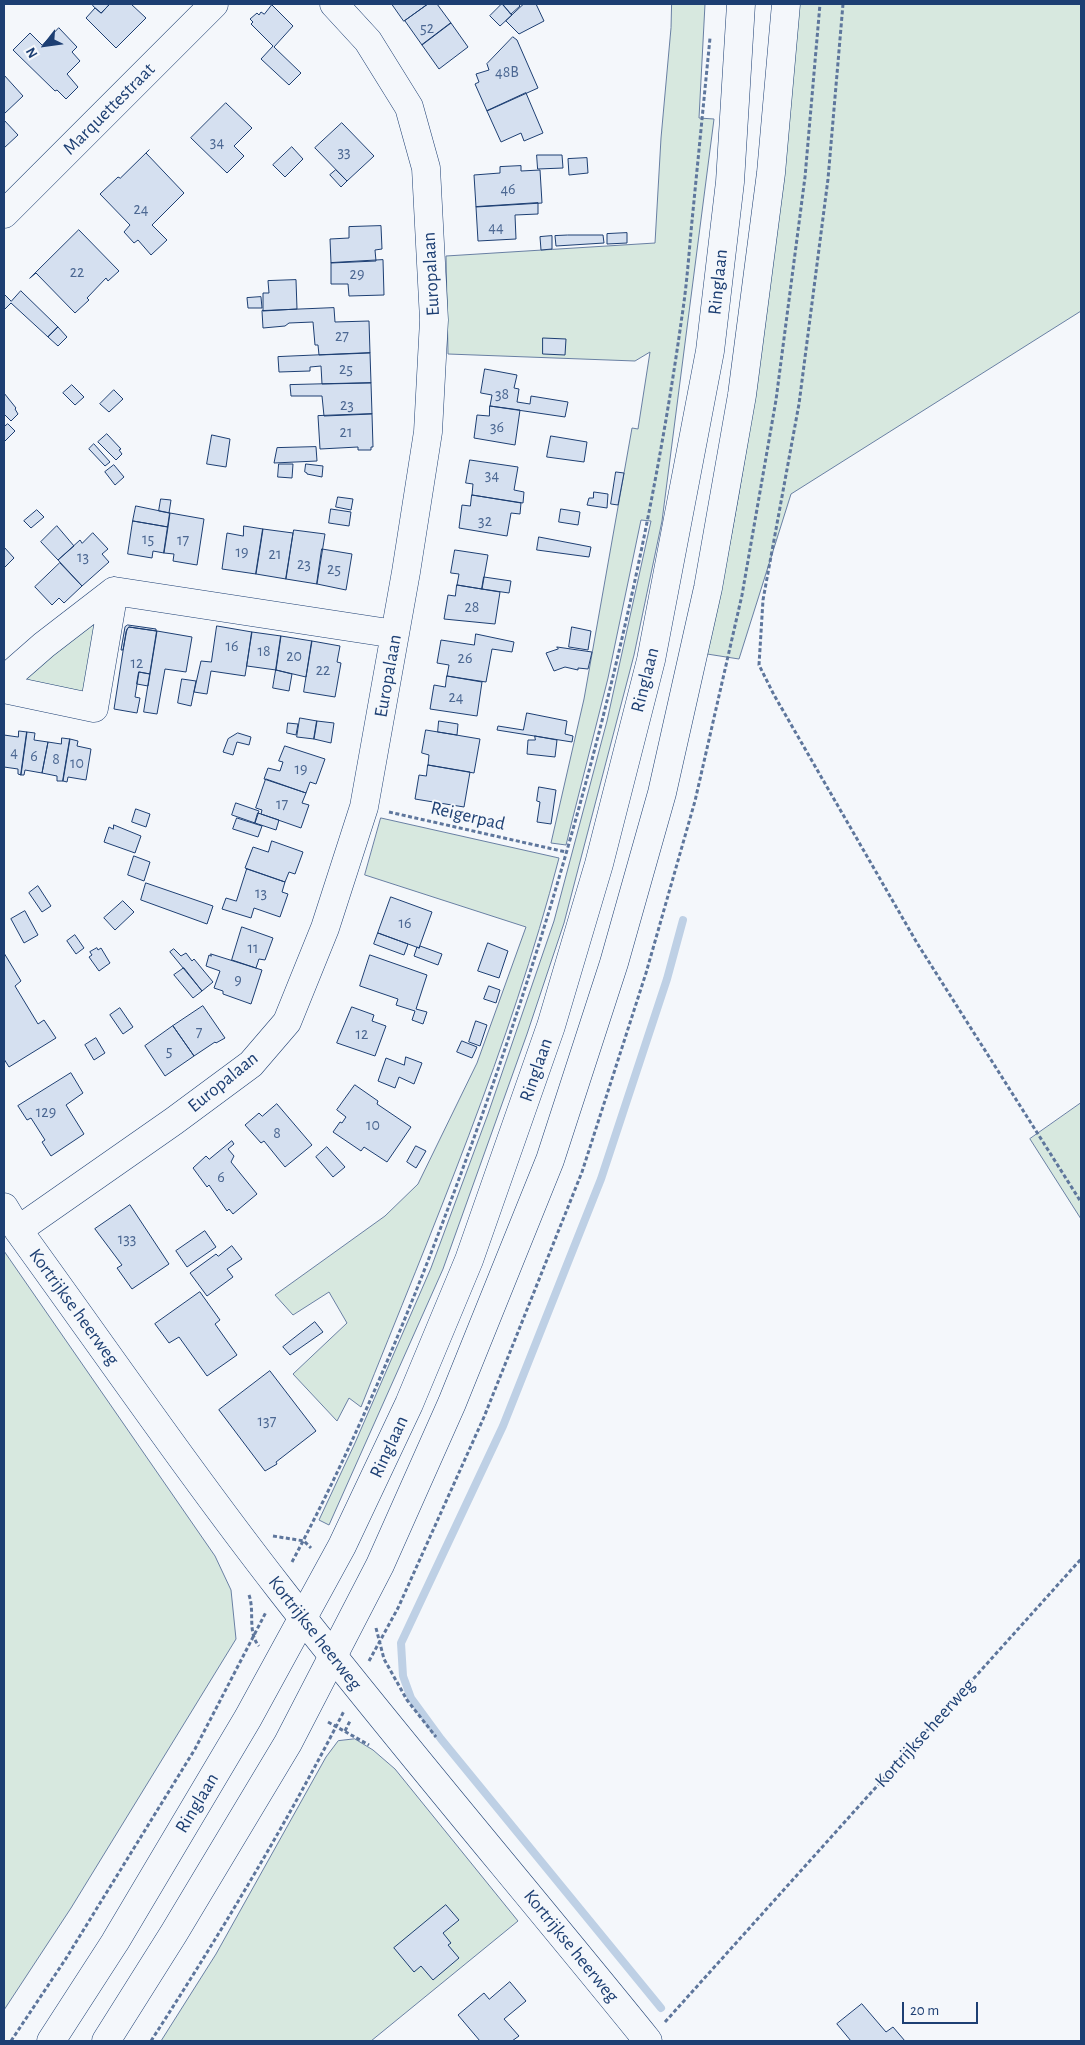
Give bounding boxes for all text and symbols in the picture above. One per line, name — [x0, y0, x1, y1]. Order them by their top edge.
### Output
house number: 52 — [420, 18, 434, 38]
north arrow — [20, 20, 70, 70]
text: N — [24, 45, 41, 60]
street label: Marquettestraat — [58, 58, 160, 160]
house number: 48B — [495, 62, 519, 82]
house number: 34 — [210, 132, 224, 152]
house number: 33 — [337, 142, 351, 162]
house number: 46 — [500, 179, 516, 199]
house number: 24 — [134, 199, 148, 219]
house number: 44 — [488, 217, 504, 237]
street label: Europalaan — [417, 231, 445, 317]
street label: Ringlaan — [703, 248, 733, 316]
house number: 22 — [70, 262, 84, 282]
house number: 29 — [350, 264, 364, 284]
house number: 27 — [335, 326, 349, 346]
house number: 25 — [339, 359, 353, 379]
house number: 38 — [495, 384, 509, 404]
house number: 23 — [340, 395, 354, 415]
house number: 36 — [490, 417, 504, 437]
house number: 21 — [340, 422, 352, 442]
house number: 34 — [485, 465, 499, 485]
house number: 32 — [478, 511, 492, 531]
house number: 15 — [142, 529, 154, 549]
house number: 17 — [177, 530, 189, 550]
house number: 19 — [235, 542, 249, 562]
house number: 21 — [269, 544, 281, 564]
house number: 13 — [77, 547, 89, 567]
house number: 23 — [297, 554, 311, 574]
house number: 25 — [327, 559, 341, 579]
house number: 28 — [465, 597, 479, 617]
street label: Europalaan — [369, 633, 407, 719]
house number: 16 — [225, 636, 239, 656]
house number: 18 — [257, 641, 271, 661]
street label: Ringlaan — [626, 645, 664, 715]
house number: 20 — [286, 646, 302, 666]
house number: 26 — [458, 648, 472, 668]
house number: 12 — [131, 653, 143, 673]
house number: 22 — [316, 660, 330, 680]
house number: 24 — [449, 687, 463, 707]
house number: 4 — [10, 742, 18, 762]
house number: 6 — [30, 746, 38, 766]
house number: 8 — [52, 749, 60, 769]
house number: 10 — [70, 753, 84, 773]
house number: 19 — [294, 759, 308, 779]
house number: 17 — [276, 794, 288, 814]
street label: Reigerpad — [429, 796, 507, 836]
house number: 13 — [255, 883, 267, 903]
house number: 16 — [398, 913, 412, 933]
house number: 11 — [247, 938, 259, 958]
house number: 9 — [234, 970, 242, 990]
house number: 7 — [196, 1022, 202, 1042]
house number: 12 — [356, 1024, 368, 1044]
street label: Ringlaan — [514, 1035, 558, 1105]
house number: 5 — [166, 1041, 172, 1061]
street label: Europalaan — [183, 1047, 263, 1117]
house number: 129 — [36, 1102, 56, 1122]
house number: 10 — [366, 1115, 380, 1135]
house number: 8 — [273, 1123, 281, 1143]
house number: 6 — [217, 1167, 225, 1187]
house number: 133 — [118, 1229, 136, 1249]
street label: Kortrijkse heerweg — [24, 1244, 124, 1370]
house number: 137 — [258, 1411, 276, 1431]
street label: Ringlaan — [365, 1412, 413, 1482]
street label: Kortrijkse heerweg — [263, 1571, 367, 1695]
street label: Kortrijkse heerweg — [870, 1674, 980, 1792]
street label: Ringlaan — [170, 1769, 224, 1837]
street label: Kortrijkse heerweg — [518, 1885, 624, 2007]
scale bar — [905, 1992, 981, 2024]
text: 20 m — [910, 2003, 939, 2018]

